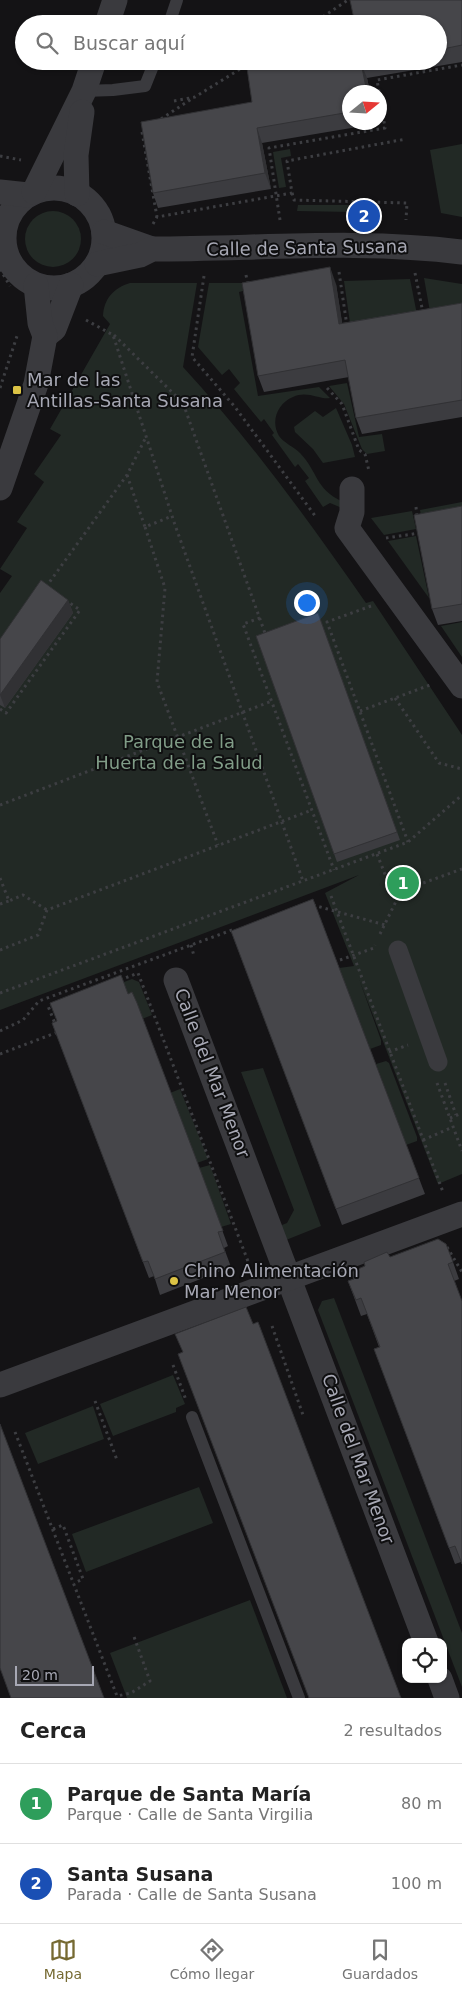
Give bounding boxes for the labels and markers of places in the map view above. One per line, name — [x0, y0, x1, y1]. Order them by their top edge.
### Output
pin: 2 — [348, 197, 380, 235]
place label: Mar de las Antillas-Santa Susana — [27, 369, 223, 411]
marker: Mar de las Antillas-Santa Susana — [11, 384, 23, 396]
pin: 1 — [387, 864, 419, 902]
place label: Chino Alimentación Mar Menor — [184, 1260, 359, 1302]
marker: Chino Alimentación Mar Menor — [168, 1275, 180, 1287]

